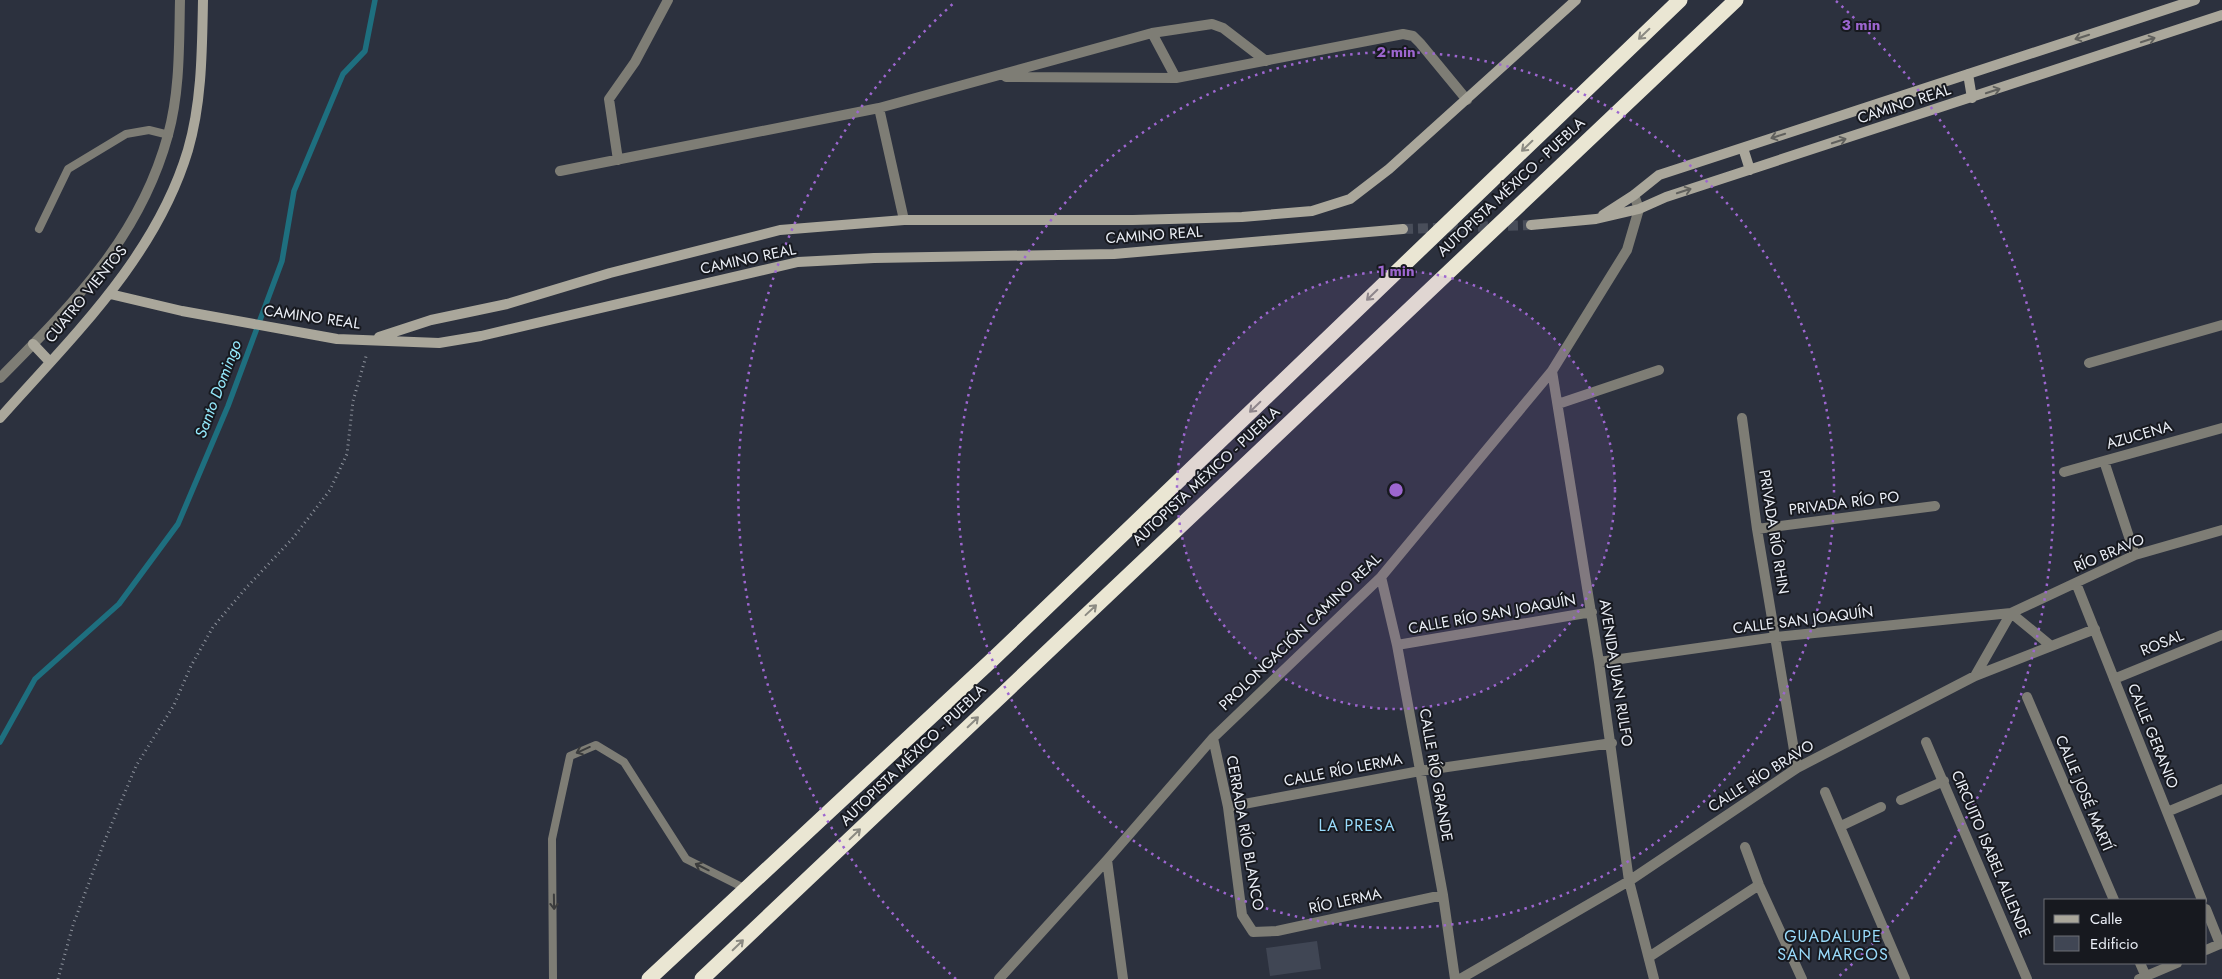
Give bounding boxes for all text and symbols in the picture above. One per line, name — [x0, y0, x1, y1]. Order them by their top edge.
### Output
text: 3 min — [1842, 14, 1880, 36]
one-way arrow — [1638, 28, 1651, 40]
one-way arrow — [2074, 32, 2090, 42]
one-way arrow — [2139, 35, 2155, 44]
text: 2 min — [1376, 41, 1416, 63]
street label: CAMINO REAL — [1854, 78, 1954, 129]
one-way arrow — [1985, 86, 2001, 95]
street label: AUTOPISTA MÉXICO - PUEBLA — [1432, 112, 1590, 262]
one-way arrow — [1770, 132, 1786, 141]
one-way arrow — [1830, 136, 1846, 146]
one-way arrow — [1521, 139, 1533, 151]
one-way arrow — [1676, 186, 1691, 195]
street label: CAMINO REAL — [1105, 221, 1203, 249]
street label: CAMINO REAL — [698, 238, 798, 280]
street label: CUATRO VIENTOS — [40, 240, 132, 348]
text: 1 min — [1377, 260, 1415, 282]
one-way arrow — [1366, 288, 1378, 300]
street label: CAMINO REAL — [262, 299, 362, 335]
water label: Santo Domingo — [189, 336, 247, 441]
street label: AUTOPISTA MÉXICO - PUEBLA — [1127, 401, 1285, 551]
one-way arrow — [1248, 401, 1261, 413]
street label: AZUCENA — [2104, 415, 2175, 455]
street label: PRIVADA RÍO RHIN — [1753, 468, 1795, 596]
centre of rings — [1387, 481, 1405, 499]
street label: PRIVADA RÍO PO — [1787, 485, 1901, 521]
street label: RÍO BRAVO — [2070, 528, 2148, 578]
street label: PROLONGACIÓN CAMINO REAL — [1214, 548, 1386, 716]
street label: CALLE RÍO SAN JOAQUÍN — [1406, 588, 1578, 640]
street label: AVENIDA JUAN RULFO — [1593, 598, 1639, 748]
street label: CALLE SAN JOAQUÍN — [1731, 600, 1875, 640]
one-way arrow — [1085, 604, 1098, 616]
street label: ROSAL — [2137, 624, 2187, 662]
street label: AUTOPISTA MÉXICO - PUEBLA — [835, 679, 991, 831]
street label: CALLE GERANIO — [2122, 680, 2184, 792]
street label: CALLE RÍO GRANDE — [1413, 707, 1459, 843]
one-way arrow — [967, 716, 980, 728]
street label: CALLE JOSÉ MARTÍ — [2050, 732, 2118, 855]
street label: CALLE RÍO BRAVO — [1704, 734, 1818, 817]
one-way arrow — [576, 746, 591, 756]
street label: CALLE RÍO LERMA — [1282, 748, 1404, 792]
street label: CERRADA RÍO BLANCO — [1221, 754, 1269, 912]
street label: CIRCUITO ISABEL ALLENDE — [1946, 767, 2036, 941]
district label: LA PRESA — [1319, 814, 1395, 837]
one-way arrow — [849, 828, 862, 840]
one-way arrow — [695, 862, 710, 871]
street label: RÍO LERMA — [1307, 883, 1384, 919]
one-way arrow — [549, 894, 558, 910]
legend — [2044, 899, 2207, 964]
text: Calle — [2090, 908, 2122, 930]
district label: GUADALUPE SAN MARCOS — [1777, 925, 1889, 966]
text: Edificio — [2090, 933, 2138, 955]
one-way arrow — [731, 939, 744, 951]

